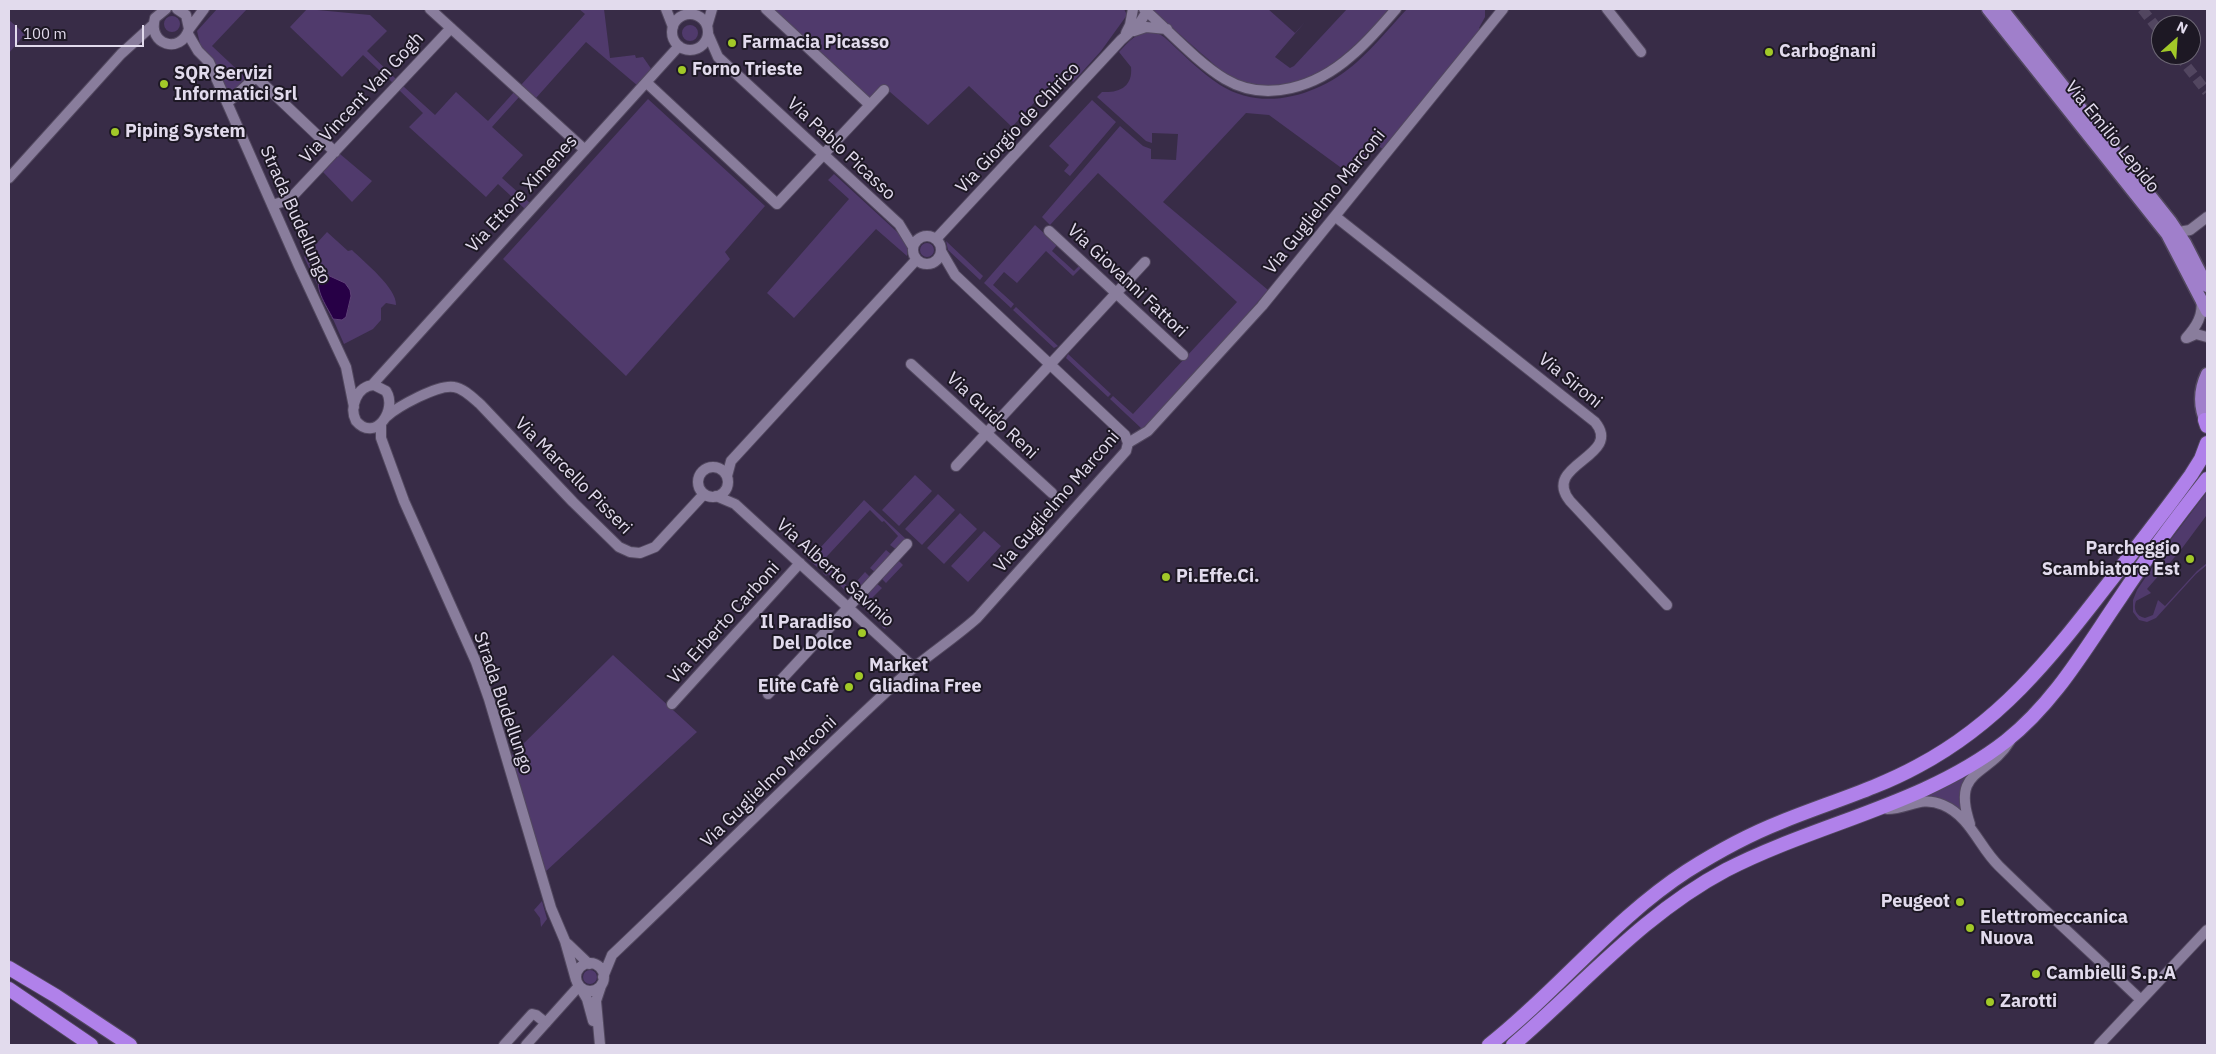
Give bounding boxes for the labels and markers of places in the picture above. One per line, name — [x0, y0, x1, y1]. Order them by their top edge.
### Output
place label: Farmacia Picasso — [742, 32, 889, 54]
marker: Farmacia Picasso — [726, 37, 738, 49]
place label: Carbognani — [1779, 41, 1876, 63]
marker: Carbognani — [1763, 46, 1775, 58]
place label: Forno Trieste — [692, 59, 803, 81]
place label: SQR Servizi Informatici Srl — [174, 63, 297, 106]
marker: Forno Trieste — [676, 64, 688, 76]
marker: SQR Servizi Informatici Srl — [158, 78, 170, 90]
place label: Piping System — [125, 121, 246, 143]
marker: Piping System — [109, 126, 121, 138]
place label: Parcheggio Scambiatore Est — [2042, 538, 2180, 580]
marker: Parcheggio Scambiatore Est — [2184, 553, 2196, 565]
place label: Pi.Effe.Ci. — [1176, 566, 1260, 588]
marker: Pi.Effe.Ci. — [1160, 571, 1172, 583]
place label: Il Paradiso Del Dolce — [760, 612, 852, 654]
marker: Il Paradiso Del Dolce — [856, 627, 868, 639]
place label: Market Gliadina Free — [869, 655, 981, 698]
marker: Market Gliadina Free — [853, 670, 865, 682]
place label: Elite Cafè — [758, 676, 839, 698]
marker: Elite Cafè — [843, 681, 855, 693]
place label: Peugeot — [1881, 891, 1950, 913]
marker: Peugeot — [1954, 896, 1966, 908]
place label: Elettromeccanica Nuova — [1980, 907, 2128, 950]
marker: Elettromeccanica Nuova — [1964, 922, 1976, 934]
place label: Cambielli S.p.A — [2046, 963, 2176, 985]
marker: Cambielli S.p.A — [2030, 968, 2042, 980]
place label: Zarotti — [2000, 991, 2057, 1013]
marker: Zarotti — [1984, 996, 1996, 1008]

